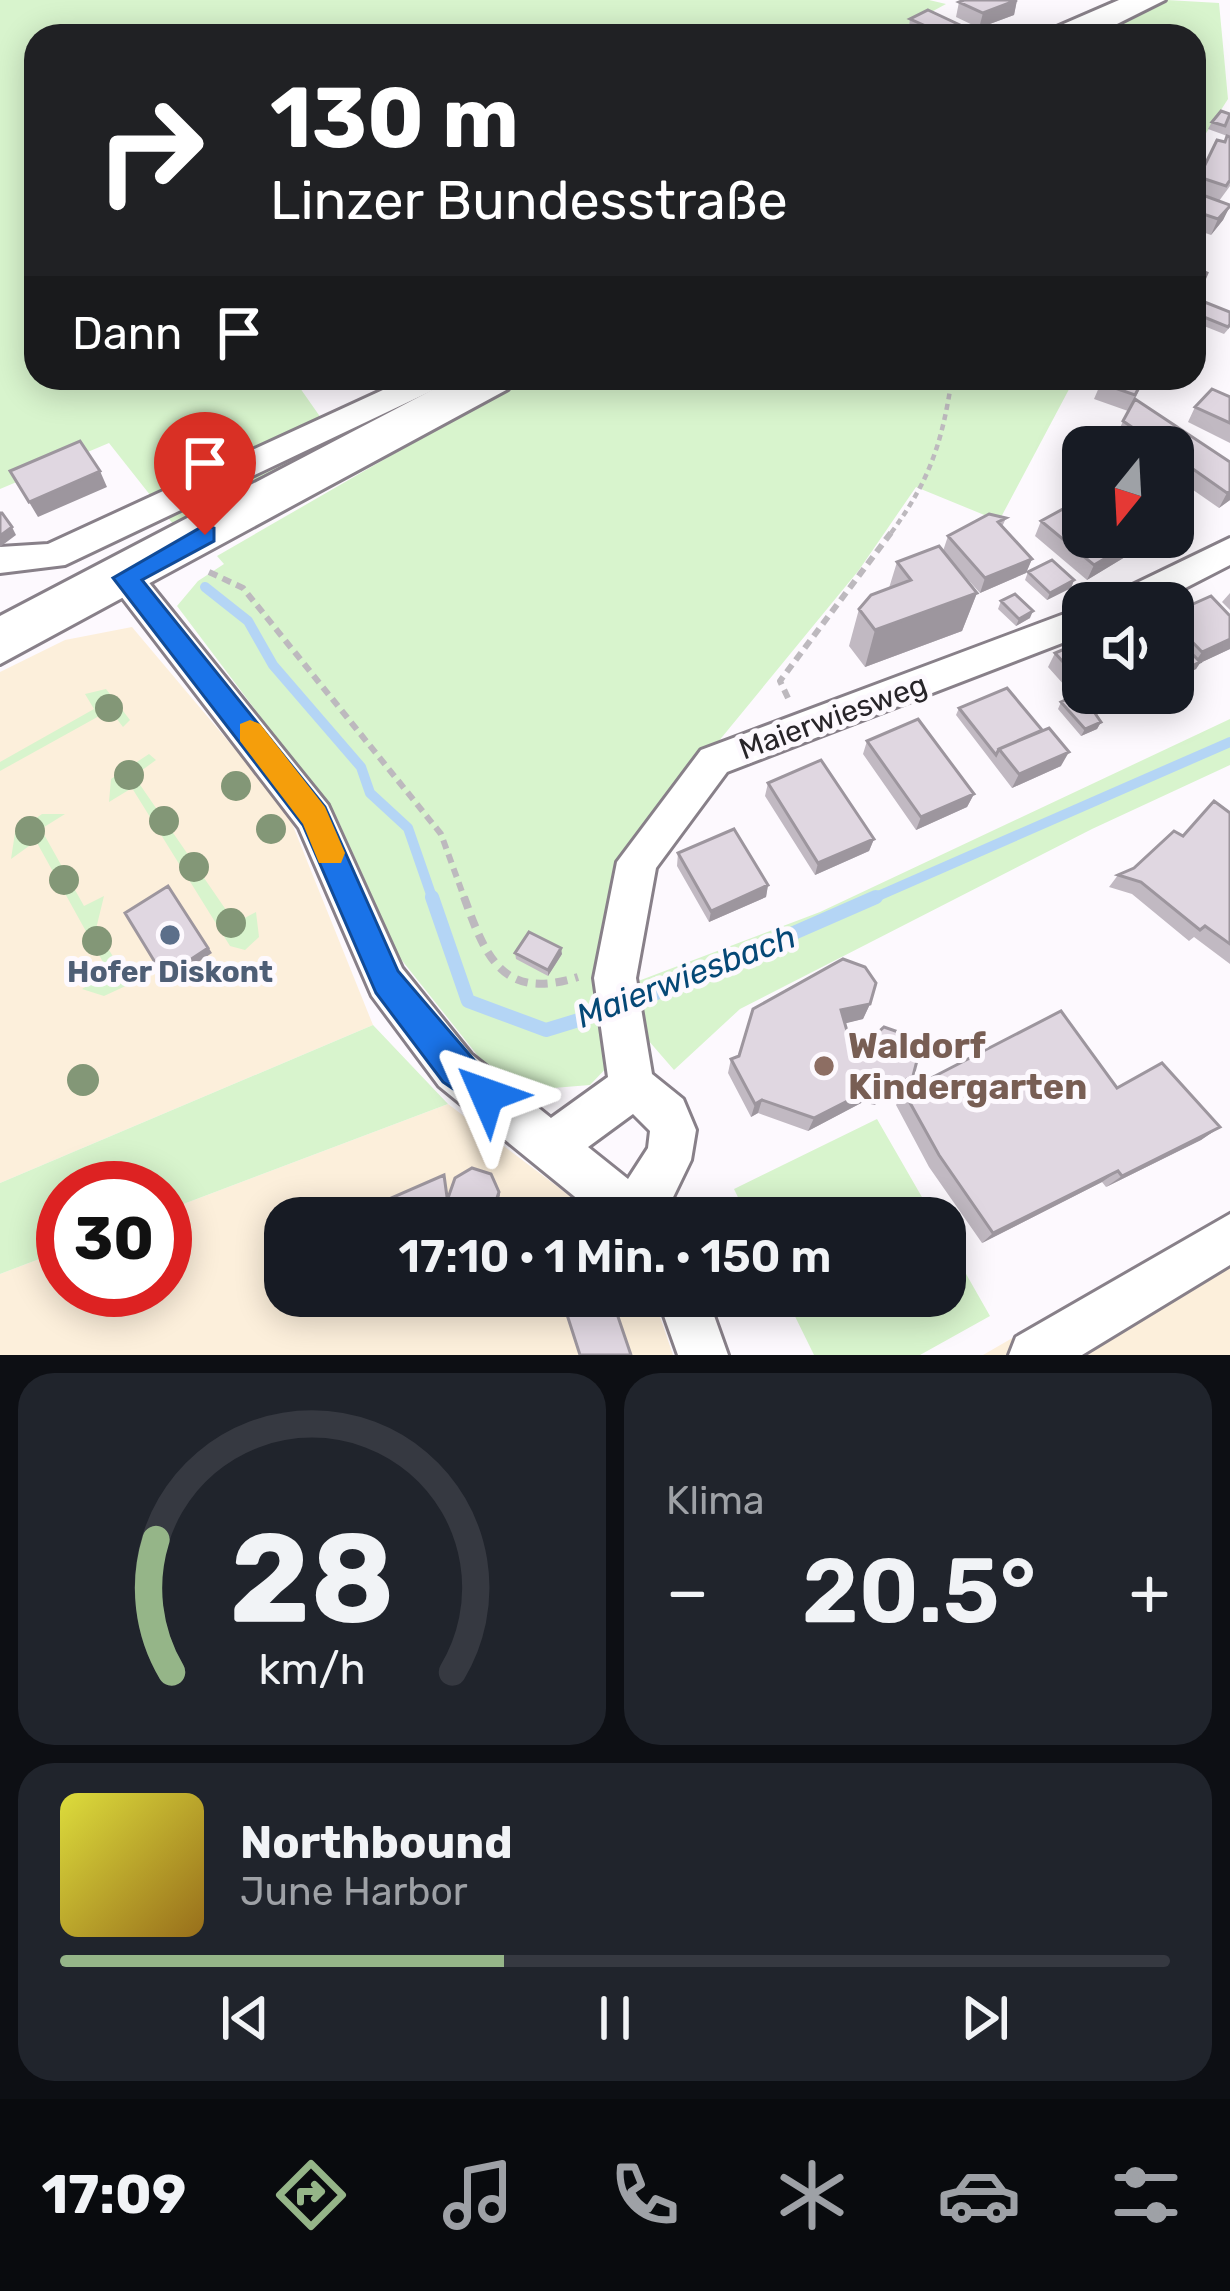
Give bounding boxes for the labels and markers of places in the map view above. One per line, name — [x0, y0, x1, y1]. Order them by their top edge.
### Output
pin — [154, 412, 256, 535]
marker: Hofer Diskont — [157, 922, 183, 948]
place label: Hofer Diskont — [67, 954, 273, 990]
place label: Waldorf Kindergarten — [848, 1024, 1087, 1108]
marker: Waldorf Kindergarten — [811, 1053, 837, 1079]

